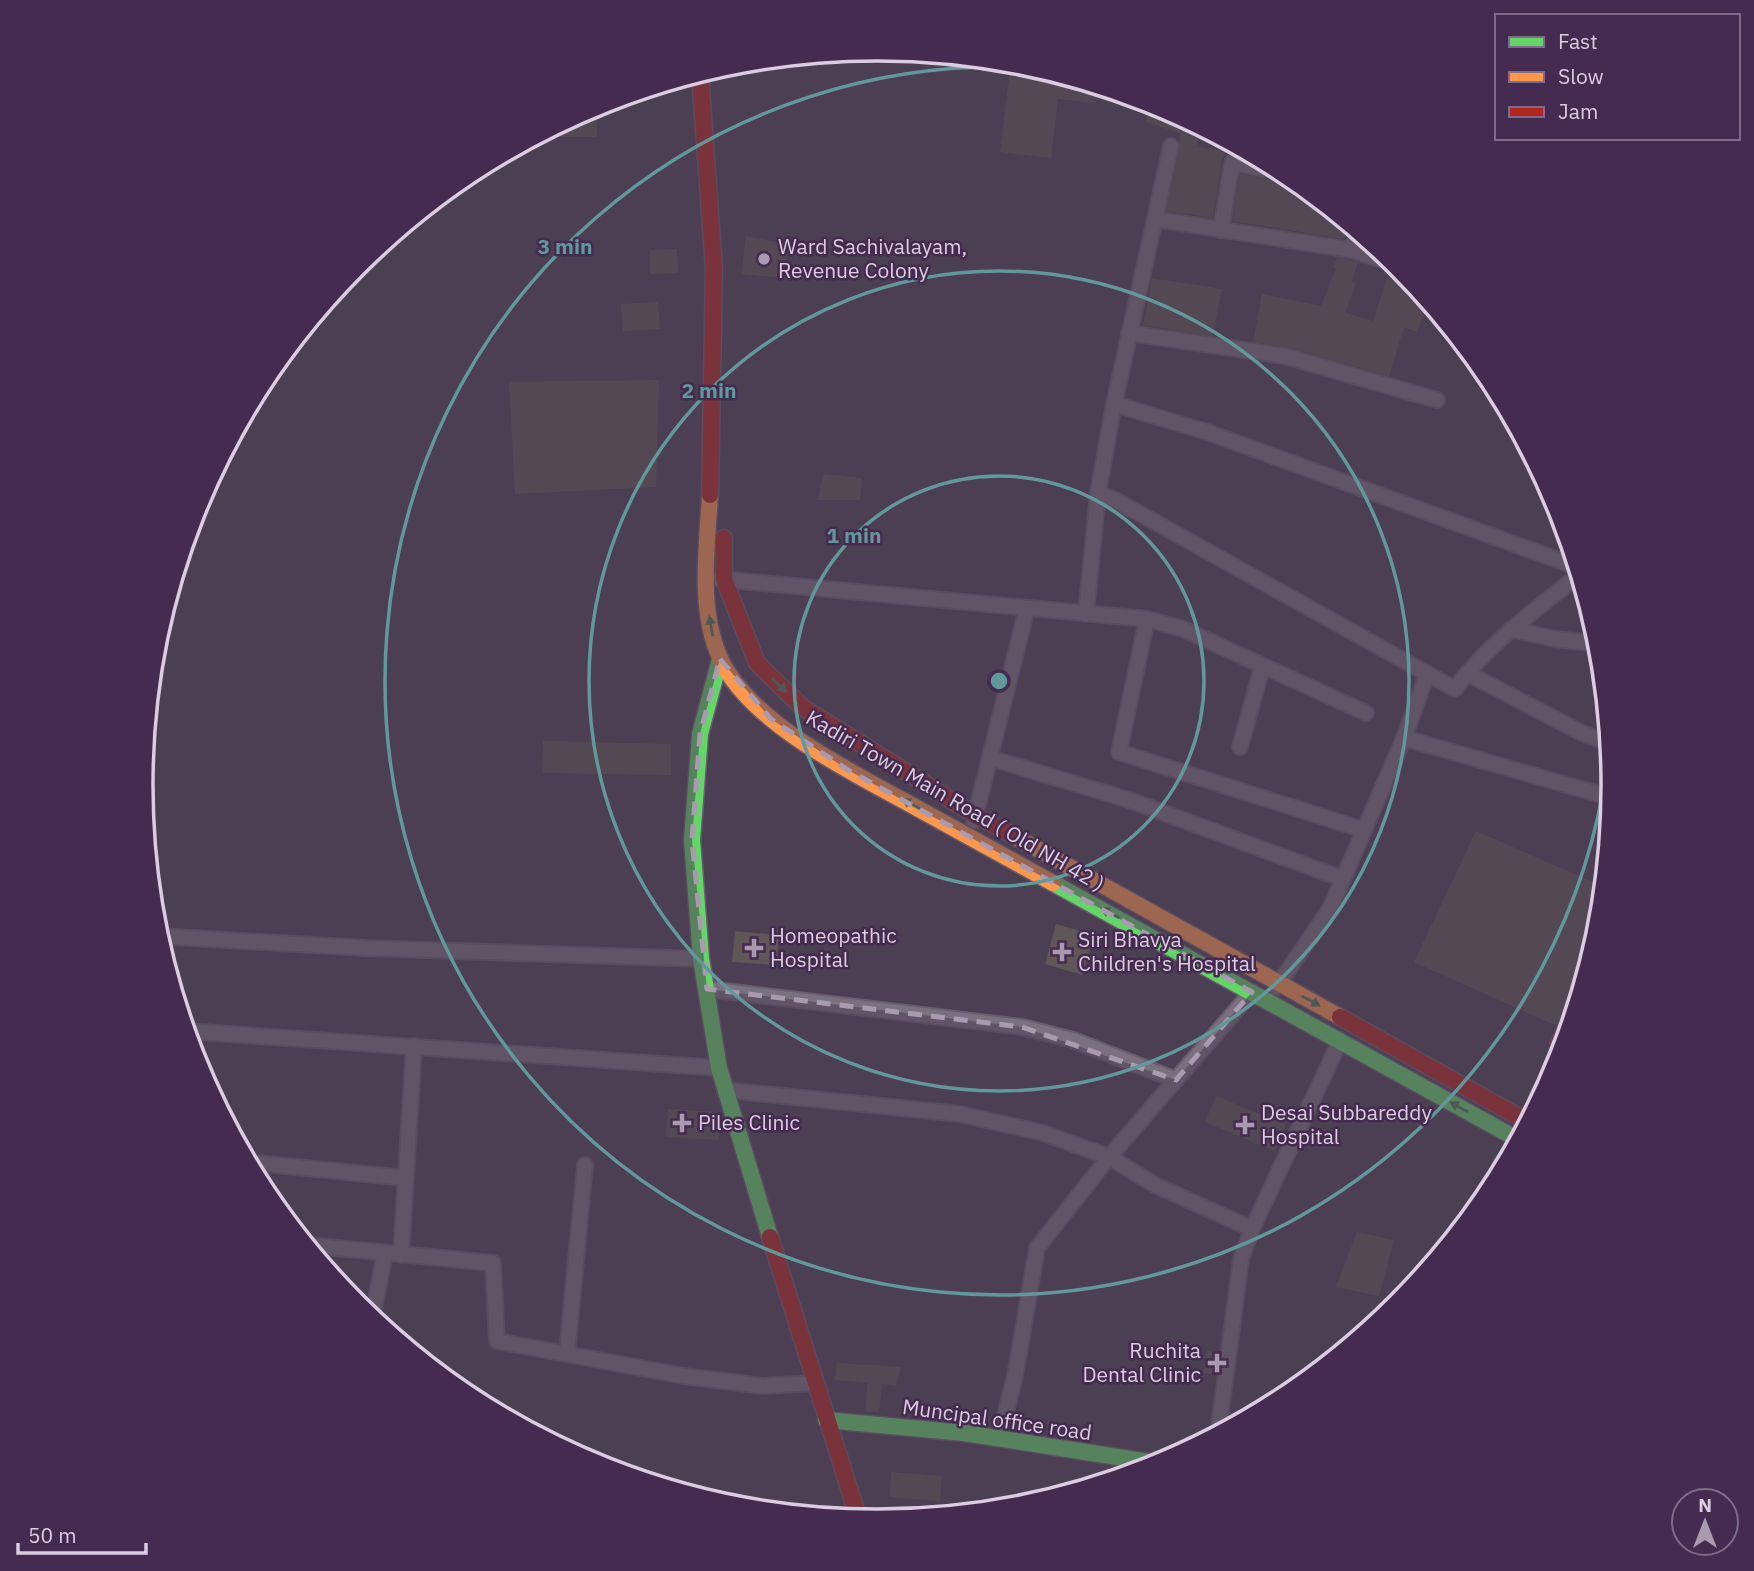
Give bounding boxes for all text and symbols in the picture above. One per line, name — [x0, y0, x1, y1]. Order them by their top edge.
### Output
legend — [1495, 14, 1740, 140]
text: Fast — [1558, 27, 1598, 55]
text: Slow — [1558, 62, 1604, 90]
text: Jam — [1558, 97, 1598, 125]
text: 3 min — [538, 232, 592, 260]
place label: Ward Sachivalayam, Revenue Colony — [778, 232, 967, 284]
marker: Ward Sachivalayam, Revenue Colony — [756, 251, 772, 267]
text: 2 min — [682, 376, 736, 404]
text: 1 min — [827, 521, 881, 549]
one-way arrow — [705, 615, 716, 637]
centre of rings — [987, 669, 1011, 693]
one-way arrow — [770, 677, 787, 693]
street label: Kadiri Town Main Road ( Old NH 42 ) — [801, 703, 1110, 897]
one-way arrow — [901, 798, 921, 809]
one-way arrow — [1100, 908, 1120, 919]
place label: Homeopathic Hospital — [770, 921, 897, 973]
place label: Siri Bhavya Children's Hospital — [1078, 925, 1256, 977]
marker: Homeopathic Hospital — [744, 938, 764, 958]
marker: Siri Bhavya Children's Hospital — [1052, 942, 1072, 962]
one-way arrow — [1301, 995, 1321, 1007]
place label: Desai Subbareddy Hospital — [1261, 1098, 1432, 1150]
one-way arrow — [1449, 1101, 1469, 1113]
place label: Piles Clinic — [698, 1108, 800, 1136]
marker: Piles Clinic — [672, 1113, 692, 1133]
marker: Desai Subbareddy Hospital — [1235, 1115, 1255, 1135]
place label: Ruchita Dental Clinic — [1082, 1336, 1201, 1388]
marker: Ruchita Dental Clinic — [1207, 1353, 1227, 1373]
street label: Muncipal office road — [901, 1392, 1094, 1446]
north arrow — [1670, 1487, 1740, 1557]
text: N — [1698, 1493, 1712, 1517]
scale bar — [18, 1512, 145, 1556]
text: 50 m — [28, 1521, 77, 1549]

